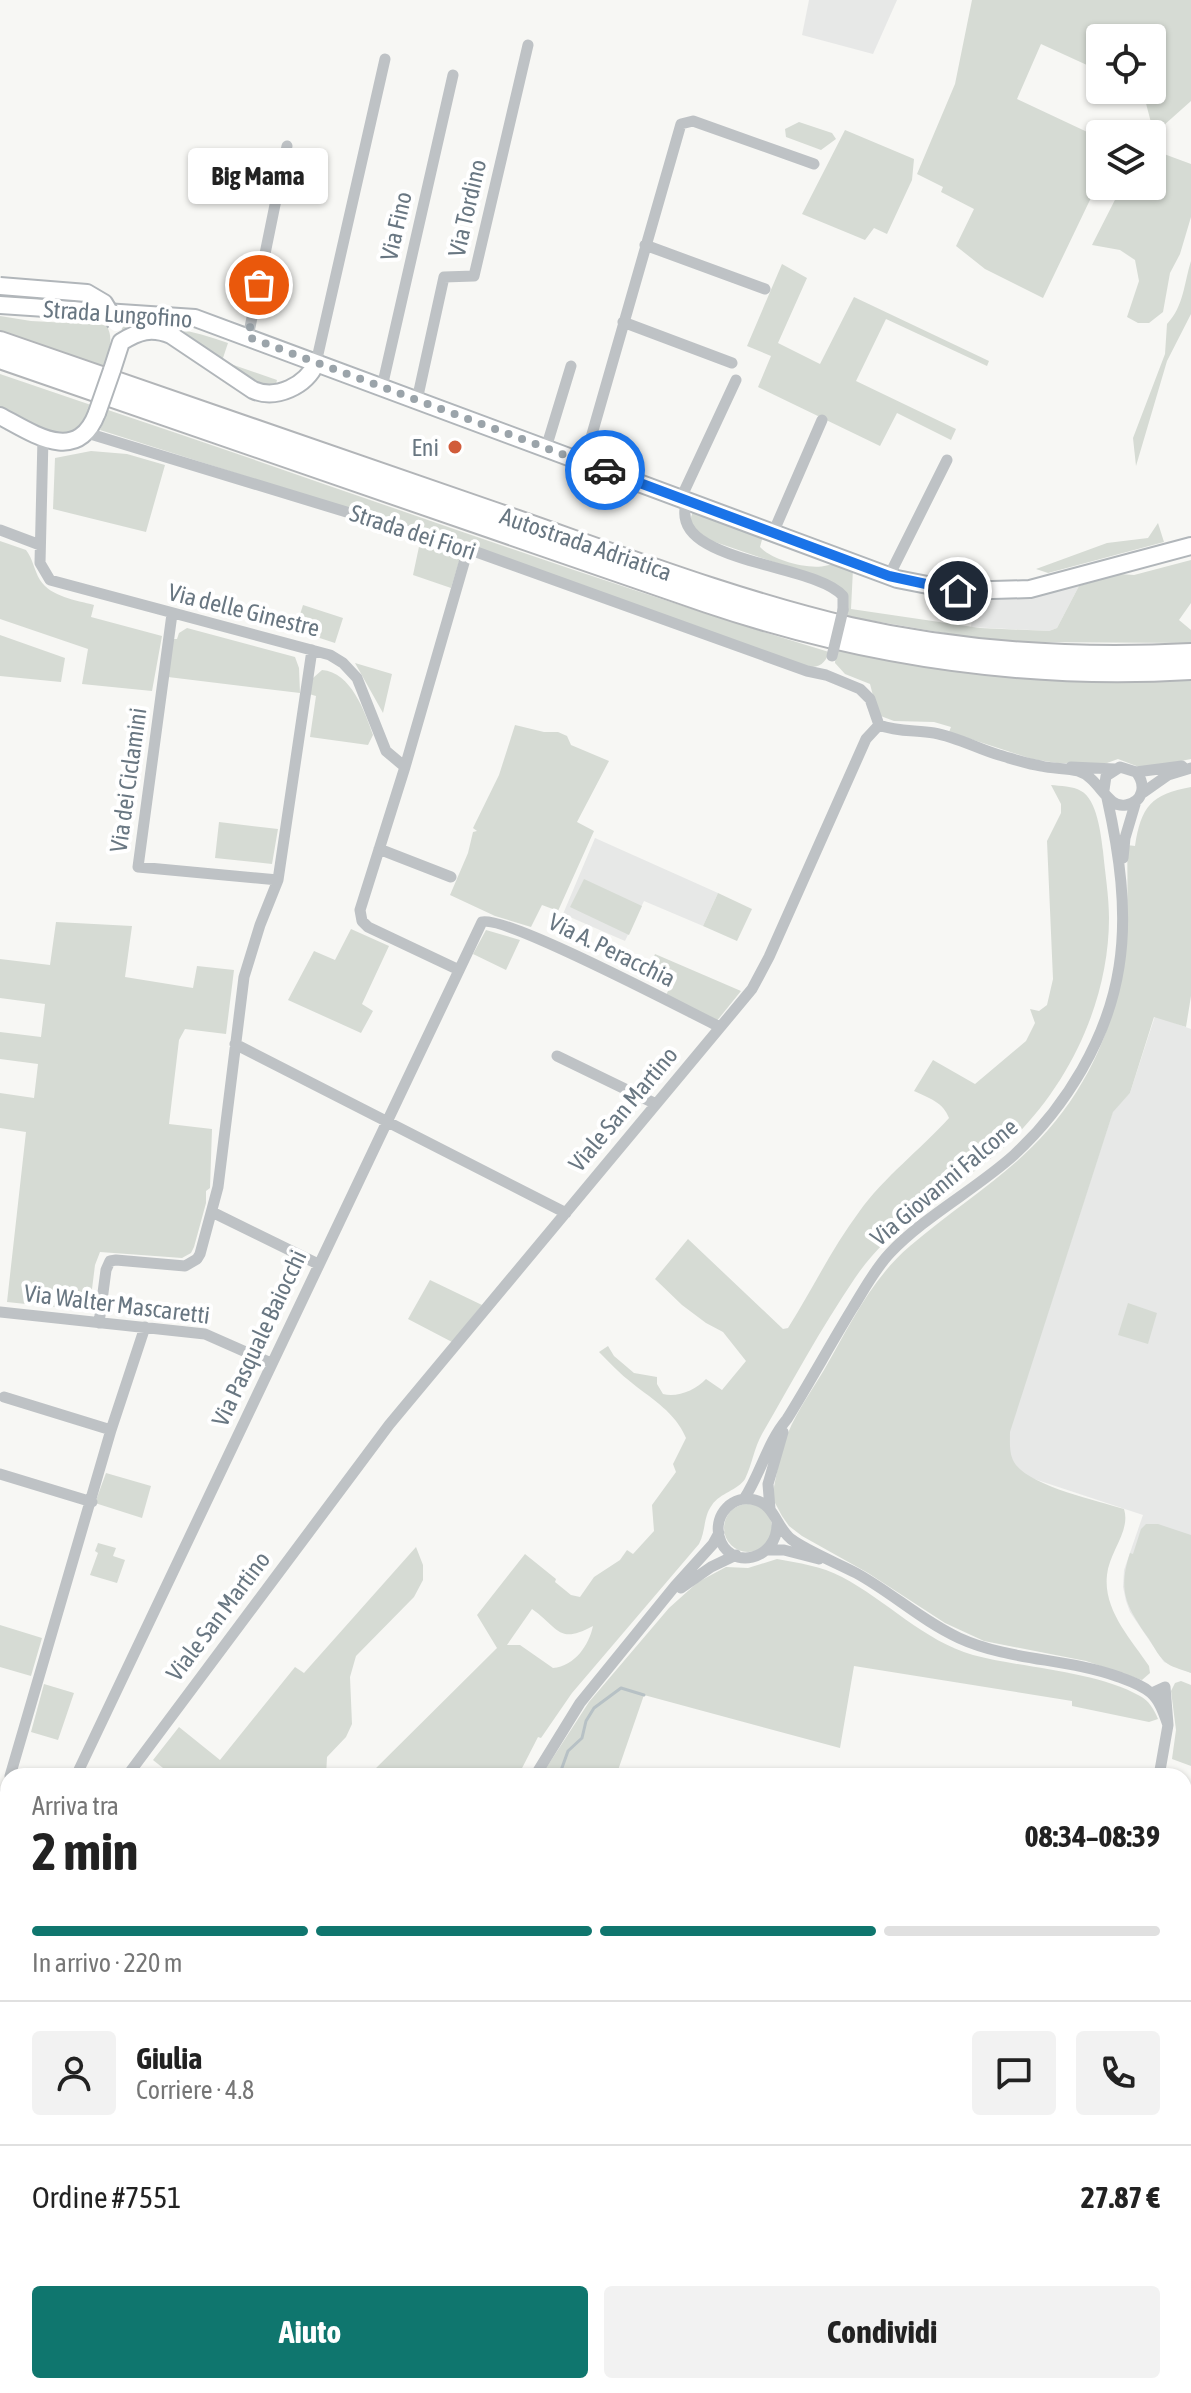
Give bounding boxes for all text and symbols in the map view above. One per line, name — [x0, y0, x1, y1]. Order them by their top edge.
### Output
map controls — [1086, 24, 1166, 200]
button: locate — [1086, 24, 1166, 104]
button: layers — [1086, 120, 1166, 200]
callout: Big Mama — [189, 149, 329, 205]
street label: Via Tordino — [443, 157, 491, 259]
text: Big Mama — [211, 161, 305, 191]
street label: Via Fino — [375, 189, 417, 263]
pin — [225, 251, 293, 319]
icon: bag — [237, 263, 281, 307]
street label: Strada Lungofino — [43, 295, 193, 333]
courier — [565, 430, 645, 510]
place label: Eni — [412, 434, 439, 461]
marker: Eni — [446, 438, 464, 456]
icon: car — [583, 448, 627, 492]
street label: Strada dei Fiori — [347, 499, 479, 565]
street label: Autostrada Adriatica — [497, 502, 675, 586]
pin — [924, 557, 992, 625]
icon: home — [936, 569, 980, 613]
street label: Via delle Ginestre — [166, 578, 322, 642]
street label: Via dei Ciclamini — [105, 706, 151, 854]
street label: Via A. Peracchia — [544, 908, 680, 992]
street label: Viale San Martino — [563, 1041, 683, 1177]
street label: Via Giovanni Falcone — [865, 1113, 1023, 1251]
street label: Via Pasquale Baiocchi — [206, 1246, 312, 1430]
street label: Via Walter Mascaretti — [23, 1279, 211, 1329]
street label: Viale San Martino — [161, 1546, 275, 1686]
text: Arriva tra — [32, 1791, 119, 1821]
text: 08:34–08:39 — [1025, 1819, 1160, 1853]
text: 2 min — [32, 1821, 138, 1881]
text: In arrivo · 220 m — [32, 1948, 183, 1978]
button: person — [32, 2031, 116, 2115]
button: chat — [972, 2031, 1056, 2115]
button: phone — [1076, 2031, 1160, 2115]
text: Giulia — [136, 2041, 202, 2075]
text: Corriere · 4.8 — [136, 2075, 254, 2105]
text: Ordine #7551 — [32, 2180, 181, 2214]
text: 27.87 € — [1081, 2180, 1160, 2214]
button: Aiuto — [32, 2286, 588, 2378]
button: Condividi — [604, 2286, 1160, 2378]

